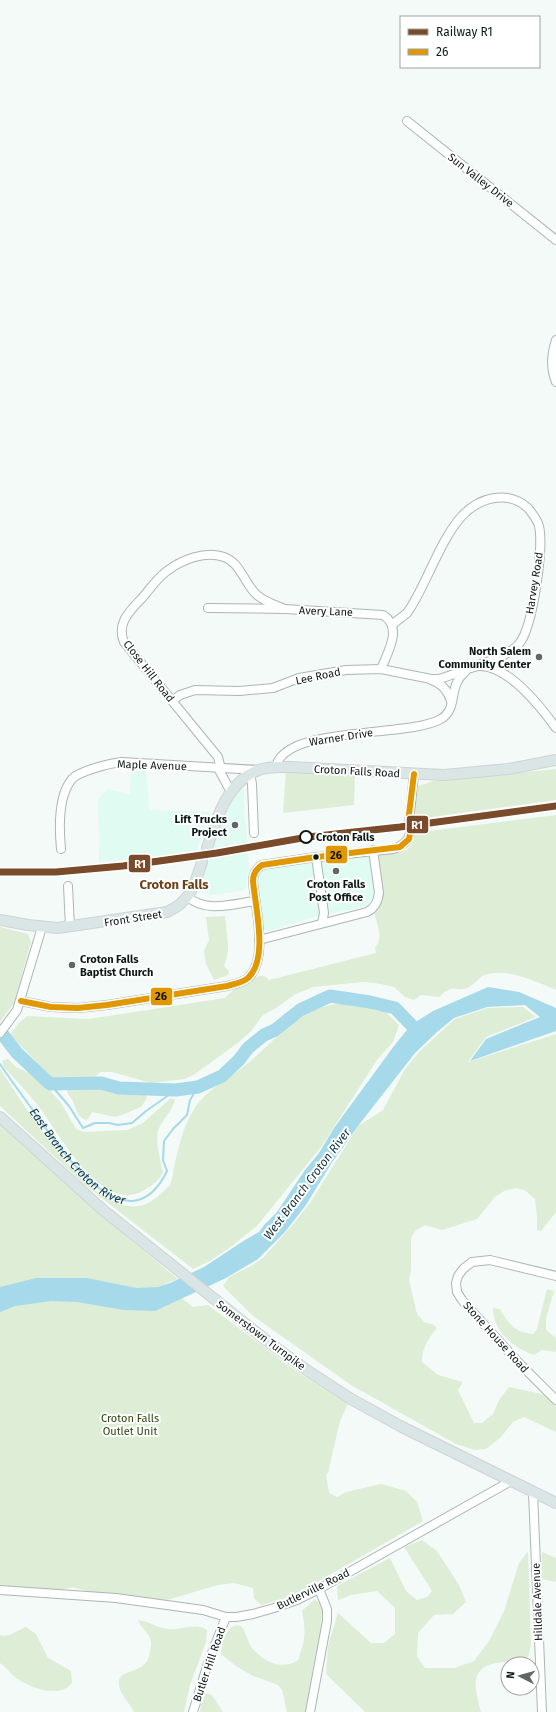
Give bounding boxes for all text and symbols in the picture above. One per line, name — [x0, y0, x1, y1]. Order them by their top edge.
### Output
legend — [400, 16, 540, 68]
text: Railway R1 — [436, 25, 493, 39]
text: 26 — [436, 45, 448, 59]
street label: Sun Valley Drive — [445, 151, 516, 210]
street label: Harvey Road — [523, 551, 546, 615]
street label: Avery Lane — [299, 604, 353, 619]
street label: Close Hill Road — [120, 638, 177, 705]
place label: North Salem Community Center — [439, 645, 532, 671]
marker: North Salem Community Center — [534, 652, 544, 662]
street label: Lee Road — [295, 665, 342, 688]
street label: Warner Drive — [308, 726, 374, 749]
street label: Maple Avenue — [117, 758, 187, 773]
street label: Croton Falls Road — [313, 763, 400, 780]
place label: Lift Trucks Project — [175, 813, 228, 839]
line badge: R1 — [406, 815, 429, 834]
text: R1 — [411, 819, 423, 832]
marker: Lift Trucks Project — [230, 820, 240, 830]
marker: Croton Falls — [299, 830, 313, 844]
place label: Croton Falls — [316, 831, 375, 844]
line badge: 26 — [325, 845, 348, 864]
text: 26 — [330, 849, 342, 862]
unlabelled marker — [311, 852, 321, 862]
line badge: R1 — [128, 854, 151, 873]
text: R1 — [134, 858, 146, 871]
marker: Croton Falls Post Office — [331, 866, 341, 876]
district label: Croton Falls — [139, 877, 209, 892]
place label: Croton Falls Post Office — [307, 878, 366, 904]
street label: Front Street — [103, 907, 163, 929]
place label: Croton Falls Baptist Church — [80, 953, 153, 979]
marker: Croton Falls Baptist Church — [67, 960, 77, 970]
line badge: 26 — [150, 987, 173, 1006]
text: 26 — [155, 990, 167, 1003]
water label: East Branch Croton River — [27, 1105, 127, 1207]
water label: West Branch Croton River — [261, 1125, 354, 1242]
street label: Somerstown Turnpike — [214, 1298, 308, 1373]
street label: Stone House Road — [460, 1299, 531, 1376]
park label: Croton Falls Outlet Unit — [101, 1412, 159, 1438]
street label: Hilldale Avenue — [530, 1563, 545, 1641]
street label: Butlerville Road — [275, 1566, 352, 1613]
street label: Butler Hill Road — [191, 1625, 228, 1703]
north arrow — [500, 1656, 540, 1696]
text: N — [504, 1671, 517, 1679]

